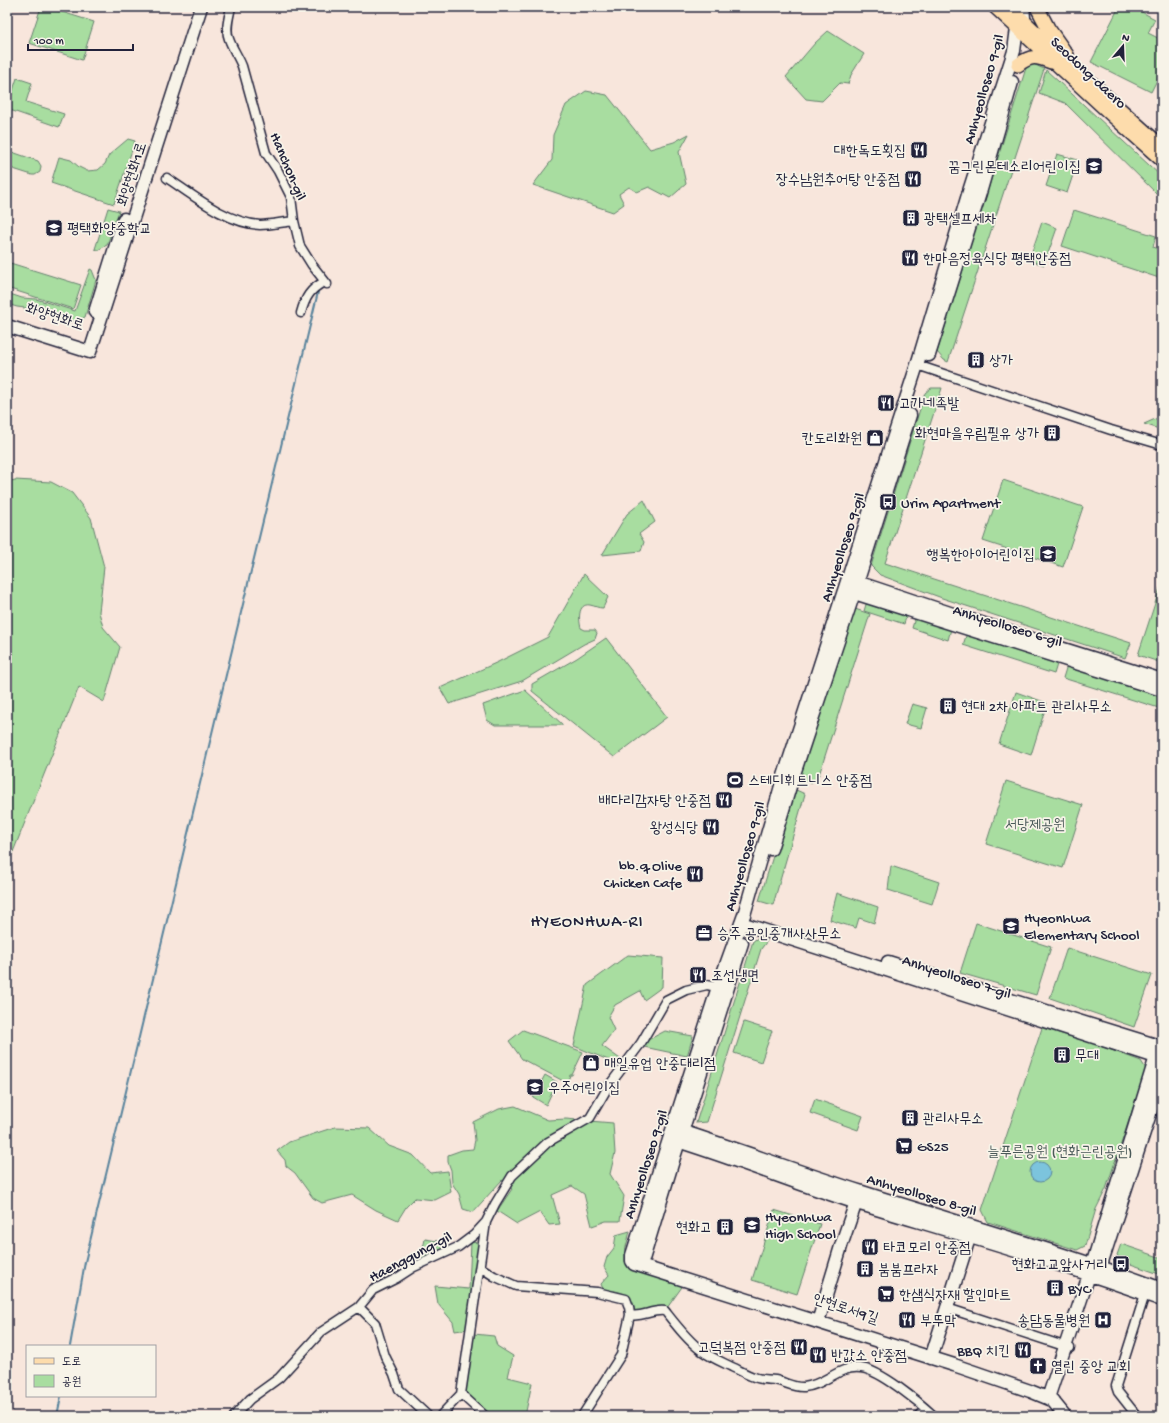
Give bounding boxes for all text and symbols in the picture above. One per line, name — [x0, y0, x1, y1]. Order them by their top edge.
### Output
scale bar — [28, 26, 133, 52]
north arrow — [1103, 26, 1143, 66]
text: N — [1120, 32, 1131, 45]
street label: Anhyeolloseo 9-gil — [961, 33, 1009, 146]
street label: Seodong-daero — [1046, 34, 1130, 113]
text: 100 m — [33, 35, 64, 49]
street label: Hanchon-gil — [265, 130, 309, 203]
street label: 화양현화1로 — [114, 140, 152, 209]
restaurant icon: 대한독도횟집 — [909, 140, 929, 160]
place label: 대한독도횟집 — [834, 143, 906, 161]
school or university icon: 꿈그린몬테소리어린이집 — [1084, 156, 1104, 176]
place label: 꿈그린몬테소리어린이집 — [948, 159, 1081, 177]
restaurant icon: 장수남원추어탕 안중점 — [903, 169, 923, 189]
place label: 장수남원추어탕 안중점 — [776, 172, 900, 190]
building icon: 광택셀프세차 — [901, 208, 921, 228]
place label: 광택셀프세차 — [924, 211, 996, 229]
school or university icon: 평택화양중학교 — [44, 218, 64, 238]
place label: 평택화양중학교 — [67, 221, 152, 239]
restaurant icon: 한마음정육식당 평택안중점 — [900, 248, 920, 268]
place label: 한마음정육식당 평택안중점 — [923, 251, 1071, 269]
street label: 화양현화로 — [23, 300, 86, 336]
building icon: 상가 — [966, 350, 986, 370]
place label: 상가 — [989, 353, 1013, 371]
restaurant icon: 고가네족발 — [876, 393, 896, 413]
place label: 고가네족발 — [899, 396, 959, 414]
building icon: 화현마을우림필유 상가 — [1042, 423, 1062, 443]
place label: 화현마을우림필유 상가 — [915, 426, 1039, 444]
shop icon: 칸도리화원 — [865, 428, 885, 448]
place label: 칸도리화원 — [802, 431, 862, 449]
street label: Anhyeolloseo 9-gil — [818, 491, 870, 604]
bus stop icon: Urim Apartment — [878, 492, 898, 512]
place label: Urim Apartment — [901, 495, 1002, 513]
school or university icon: 행복한아이어린이집 — [1038, 544, 1058, 564]
place label: 행복한아이어린이집 — [926, 547, 1035, 565]
street label: Anhyeolloseo 6-gil — [951, 602, 1064, 652]
building icon: 현대 2차 아파트 관리사무소 — [938, 696, 958, 716]
place label: 현대 2차 아파트 관리사무소 — [961, 699, 1112, 717]
sports icon: 스테디휘트니스 안중점 — [725, 770, 745, 790]
place label: 스테디휘트니스 안중점 — [748, 773, 872, 791]
restaurant icon: 배다리감자탕 안중점 — [714, 790, 734, 810]
place label: 배다리감자탕 안중점 — [599, 793, 711, 811]
street label: Anhyeolloseo 9-gil — [722, 800, 770, 913]
restaurant icon: 왕성식당 — [701, 817, 721, 837]
park label: 서당제공원 — [1005, 817, 1065, 835]
place label: 왕성식당 — [650, 820, 698, 838]
place label: bb.q Olive Chicken Cafe — [604, 858, 682, 893]
restaurant icon: bb.q Olive Chicken Cafe — [685, 864, 705, 884]
place label: Hyeonhwa Elementary School — [1024, 910, 1140, 945]
district label: HYEONHWA-RI — [530, 913, 644, 933]
school or university icon: Hyeonhwa Elementary School — [1001, 916, 1021, 936]
office icon: 승주 공인중개사사무소 — [694, 923, 714, 943]
place label: 승주 공인중개사사무소 — [717, 926, 841, 944]
street label: Anhyeolloseo 7-gil — [900, 952, 1013, 1004]
restaurant icon: 조선냉면 — [688, 965, 708, 985]
place label: 조선냉면 — [711, 968, 759, 986]
building icon: 무대 — [1052, 1045, 1072, 1065]
place label: 무대 — [1075, 1048, 1099, 1066]
shop icon: 매일유업 안중대리점 — [581, 1053, 601, 1073]
place label: 매일유업 안중대리점 — [604, 1056, 716, 1074]
school or university icon: 우주어린이집 — [525, 1077, 545, 1097]
place label: 우주어린이집 — [548, 1080, 620, 1098]
street label: Anhyeolloseo 9-gil — [621, 1108, 673, 1221]
building icon: 관리사무소 — [900, 1108, 920, 1128]
place label: 관리사무소 — [923, 1111, 983, 1129]
supermarket icon: GS25 — [894, 1136, 914, 1156]
place label: GS25 — [917, 1139, 949, 1157]
park label: 늘푸른공원 (현화근린공원) — [988, 1144, 1132, 1162]
street label: Anhyeolloseo 8-gil — [864, 1171, 979, 1221]
place label: Hyeonhwa High School — [765, 1209, 836, 1244]
school or university icon: Hyeonhwa High School — [742, 1215, 762, 1235]
building icon: 현화고 — [715, 1217, 735, 1237]
place label: 현화고 — [676, 1220, 712, 1238]
street label: Haenggung-gil — [366, 1228, 455, 1287]
restaurant icon: 타코모리 안중점 — [860, 1237, 880, 1257]
place label: 타코모리 안중점 — [883, 1240, 971, 1258]
bus stop icon: 현화고교앞사거리 — [1111, 1254, 1131, 1274]
place label: 현화고교앞사거리 — [1011, 1257, 1108, 1275]
building icon: 붐붐프라자 — [855, 1259, 875, 1279]
place label: 붐붐프라자 — [878, 1262, 938, 1280]
building icon: BYC — [1045, 1278, 1065, 1298]
place label: BYC — [1067, 1281, 1092, 1299]
supermarket icon: 한샘식자재 할인마트 — [876, 1284, 896, 1304]
place label: 한샘식자재 할인마트 — [899, 1287, 1011, 1305]
street label: 안현로서9길 — [810, 1291, 880, 1329]
restaurant icon: 부뚜막 — [897, 1310, 917, 1330]
hospital icon: 송담동물병원 — [1093, 1310, 1113, 1330]
place label: 부뚜막 — [920, 1313, 956, 1331]
place label: 송담동물병원 — [1018, 1313, 1090, 1331]
restaurant icon: 고덕복점 안중점 — [789, 1337, 809, 1357]
place label: 고덕복점 안중점 — [698, 1340, 786, 1358]
restaurant icon: BBQ 치킨 — [1013, 1340, 1033, 1360]
place label: BBQ 치킨 — [956, 1343, 1010, 1361]
legend — [26, 1345, 156, 1397]
restaurant icon: 반값소 안중점 — [808, 1345, 828, 1365]
place label: 반값소 안중점 — [831, 1348, 907, 1366]
text: 도로 — [62, 1356, 81, 1370]
church icon: 열린 중앙 교회 — [1028, 1356, 1048, 1376]
place label: 열린 중앙 교회 — [1051, 1359, 1131, 1377]
text: 공원 — [62, 1376, 81, 1390]

